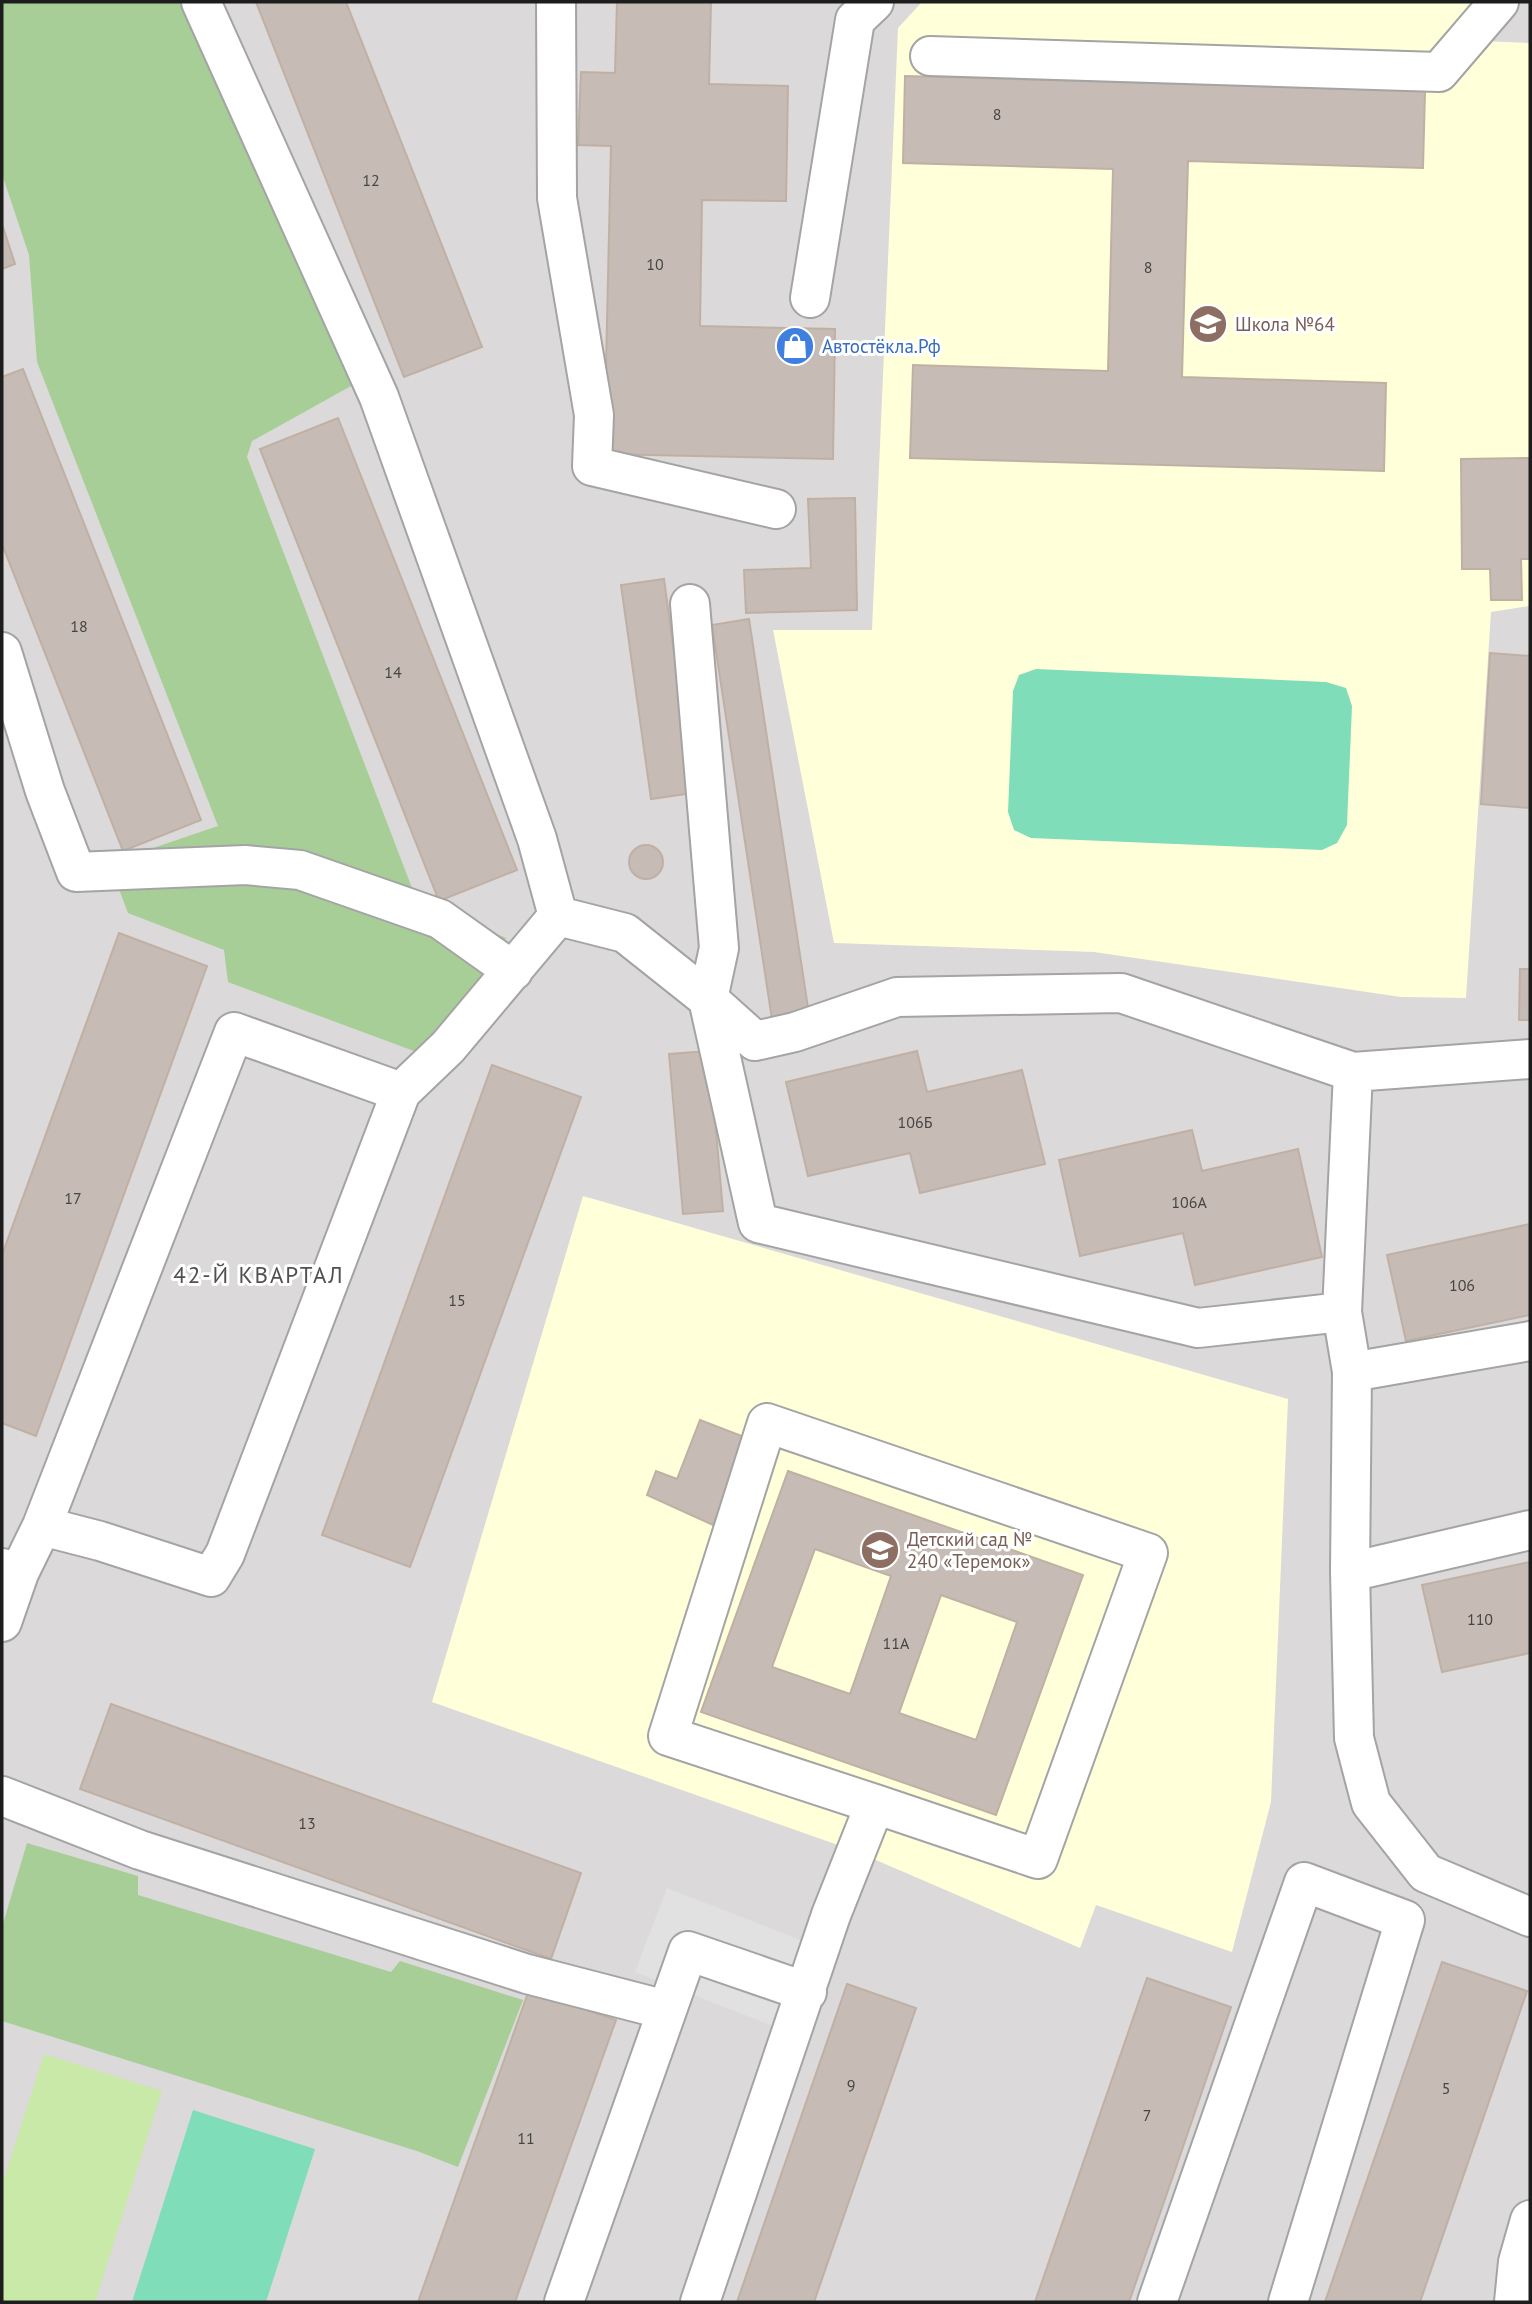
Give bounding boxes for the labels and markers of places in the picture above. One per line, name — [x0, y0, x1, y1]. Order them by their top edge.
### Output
school or university icon: Школа №64 — [1187, 303, 1229, 345]
place label: Школа №64 — [1235, 312, 1335, 336]
shop icon: Автостёкла.Рф — [774, 325, 816, 367]
place label: Автостёкла.Рф — [822, 334, 941, 358]
place label: Детский сад № 240 «Теремок» — [907, 1527, 1032, 1573]
school or university icon: Детский сад № 240 «Теремок» — [859, 1529, 901, 1571]

